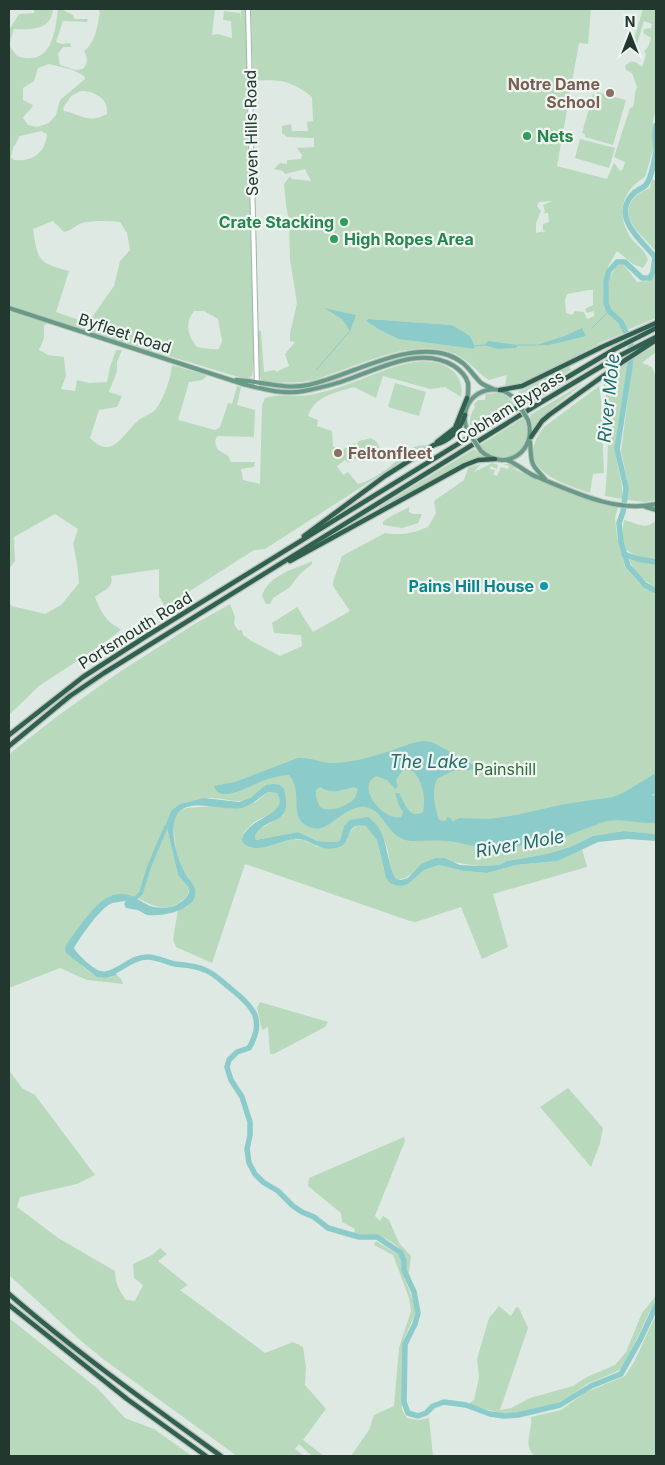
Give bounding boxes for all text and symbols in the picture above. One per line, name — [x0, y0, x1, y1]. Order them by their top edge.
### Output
north arrow — [605, 10, 655, 60]
text: N — [625, 13, 635, 30]
street label: Seven Hills Road — [240, 70, 262, 196]
place label: Notre Dame School — [508, 74, 600, 112]
marker: Notre Dame School — [604, 87, 616, 99]
place label: Nets — [537, 126, 573, 146]
marker: Nets — [521, 130, 533, 142]
place label: Crate Stacking — [219, 212, 334, 232]
marker: Crate Stacking — [338, 216, 350, 228]
place label: High Ropes Area — [344, 229, 474, 249]
marker: High Ropes Area — [328, 233, 340, 245]
street label: Byfleet Road — [76, 309, 174, 357]
water label: River Mole — [593, 352, 624, 444]
street label: Cobham Bypass — [452, 366, 568, 448]
place label: Feltonfleet — [348, 443, 432, 463]
marker: Feltonfleet — [332, 447, 344, 459]
place label: Pains Hill House — [409, 576, 534, 596]
marker: Pains Hill House — [538, 580, 550, 592]
street label: Portsmouth Road — [74, 587, 196, 673]
water label: The Lake — [390, 751, 468, 772]
park label: Painshill — [474, 759, 536, 779]
water label: River Mole — [474, 825, 566, 862]

